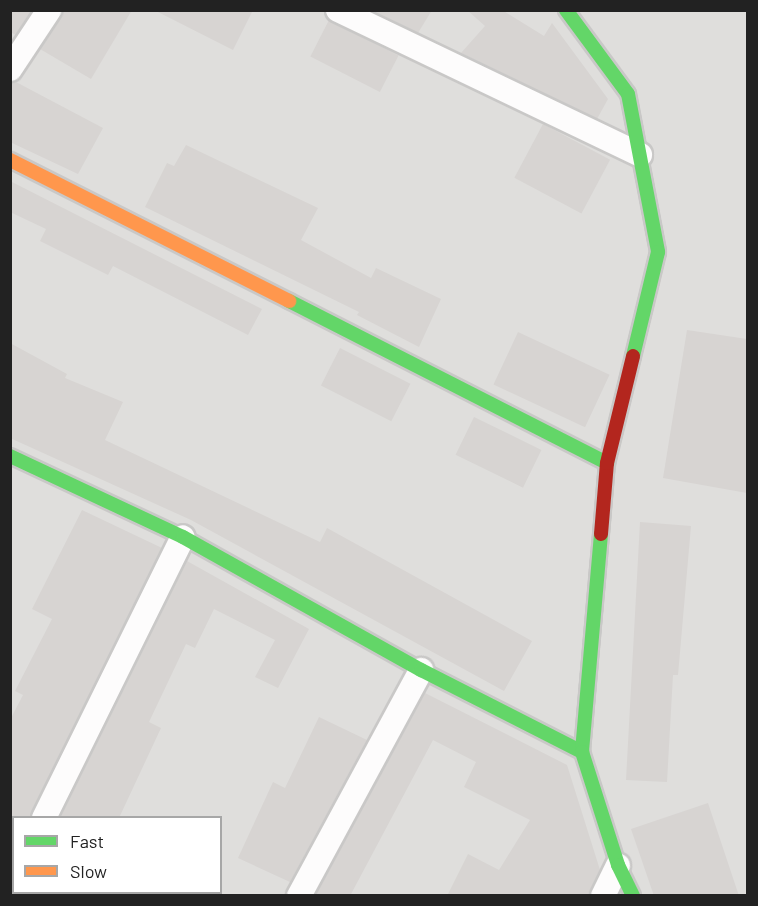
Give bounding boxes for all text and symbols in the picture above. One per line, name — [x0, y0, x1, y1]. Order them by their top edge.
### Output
legend — [12, 816, 222, 894]
text: Fast — [70, 830, 104, 852]
text: Slow — [70, 860, 107, 882]

